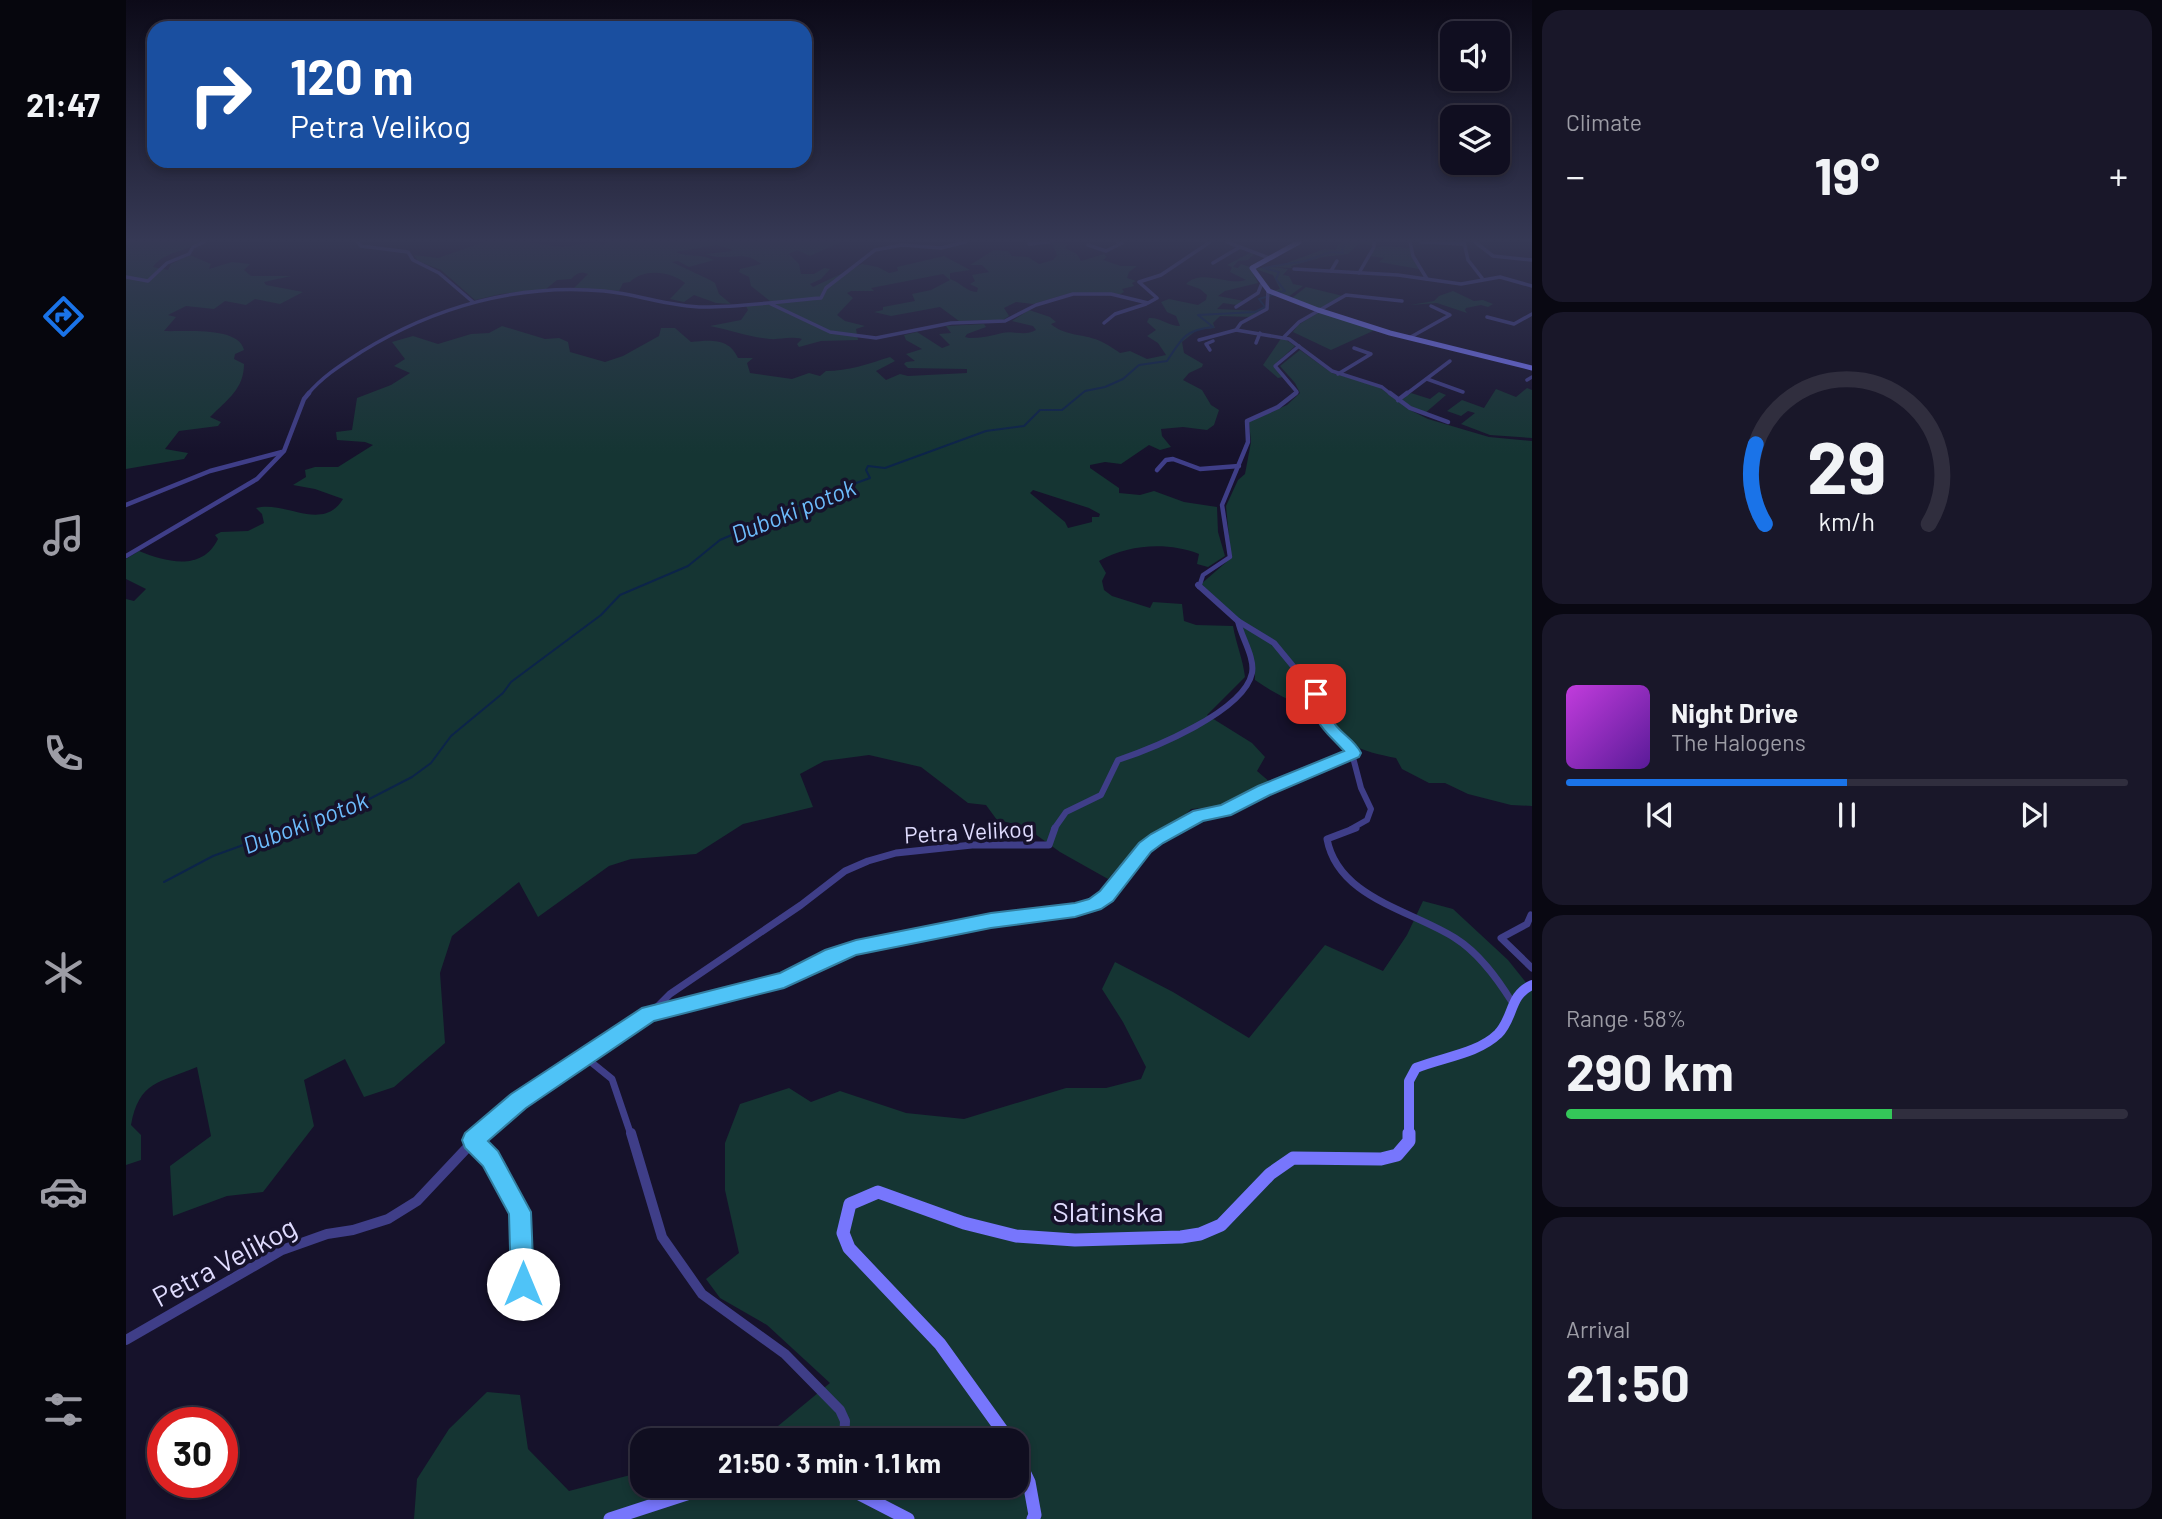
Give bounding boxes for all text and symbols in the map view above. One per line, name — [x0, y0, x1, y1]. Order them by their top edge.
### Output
map controls — [1440, 21, 1510, 175]
button: sound — [1440, 21, 1510, 91]
text: 120 m — [290, 46, 413, 105]
icon: right — [175, 49, 266, 140]
text: 21:47 — [26, 85, 100, 123]
button: layers — [1440, 105, 1510, 175]
text: Petra Velikog — [290, 106, 471, 144]
text: Climate — [1566, 108, 1642, 136]
text: 19° — [1814, 143, 1880, 205]
text: − — [1566, 152, 1585, 198]
text: + — [2109, 152, 2128, 198]
icon: directions — [39, 292, 88, 341]
text: 29 — [1807, 421, 1887, 509]
water label: Duboki potok — [726, 472, 860, 548]
text: km/h — [1819, 505, 1875, 535]
icon: music — [39, 511, 88, 560]
pin — [1286, 664, 1346, 724]
icon: arrive — [1297, 675, 1335, 713]
text: Night Drive — [1671, 697, 1798, 728]
text: The Halogens — [1671, 728, 1806, 756]
icon: phone — [39, 729, 88, 778]
water label: Duboki potok — [238, 785, 372, 859]
icon: previous — [1641, 796, 1679, 834]
icon: pause — [1828, 796, 1866, 834]
icon: next — [2015, 796, 2053, 834]
street label: Petra Velikog — [903, 814, 1035, 848]
icon: climate — [39, 948, 88, 997]
text: Range · 58% — [1566, 1004, 1686, 1032]
text: 290 km — [1566, 1039, 1734, 1101]
icon: car — [39, 1167, 88, 1216]
street label: Slatinska — [1053, 1194, 1163, 1228]
street label: Petra Velikog — [146, 1209, 302, 1313]
position arrow — [486, 1247, 560, 1321]
text: Arrival — [1566, 1315, 1630, 1343]
text: 21:50 — [1566, 1350, 1690, 1412]
icon: filters — [39, 1385, 88, 1434]
speed limit sign: 30 — [147, 1407, 238, 1498]
text: 21:50 · 3 min · 1.1 km — [718, 1447, 941, 1478]

